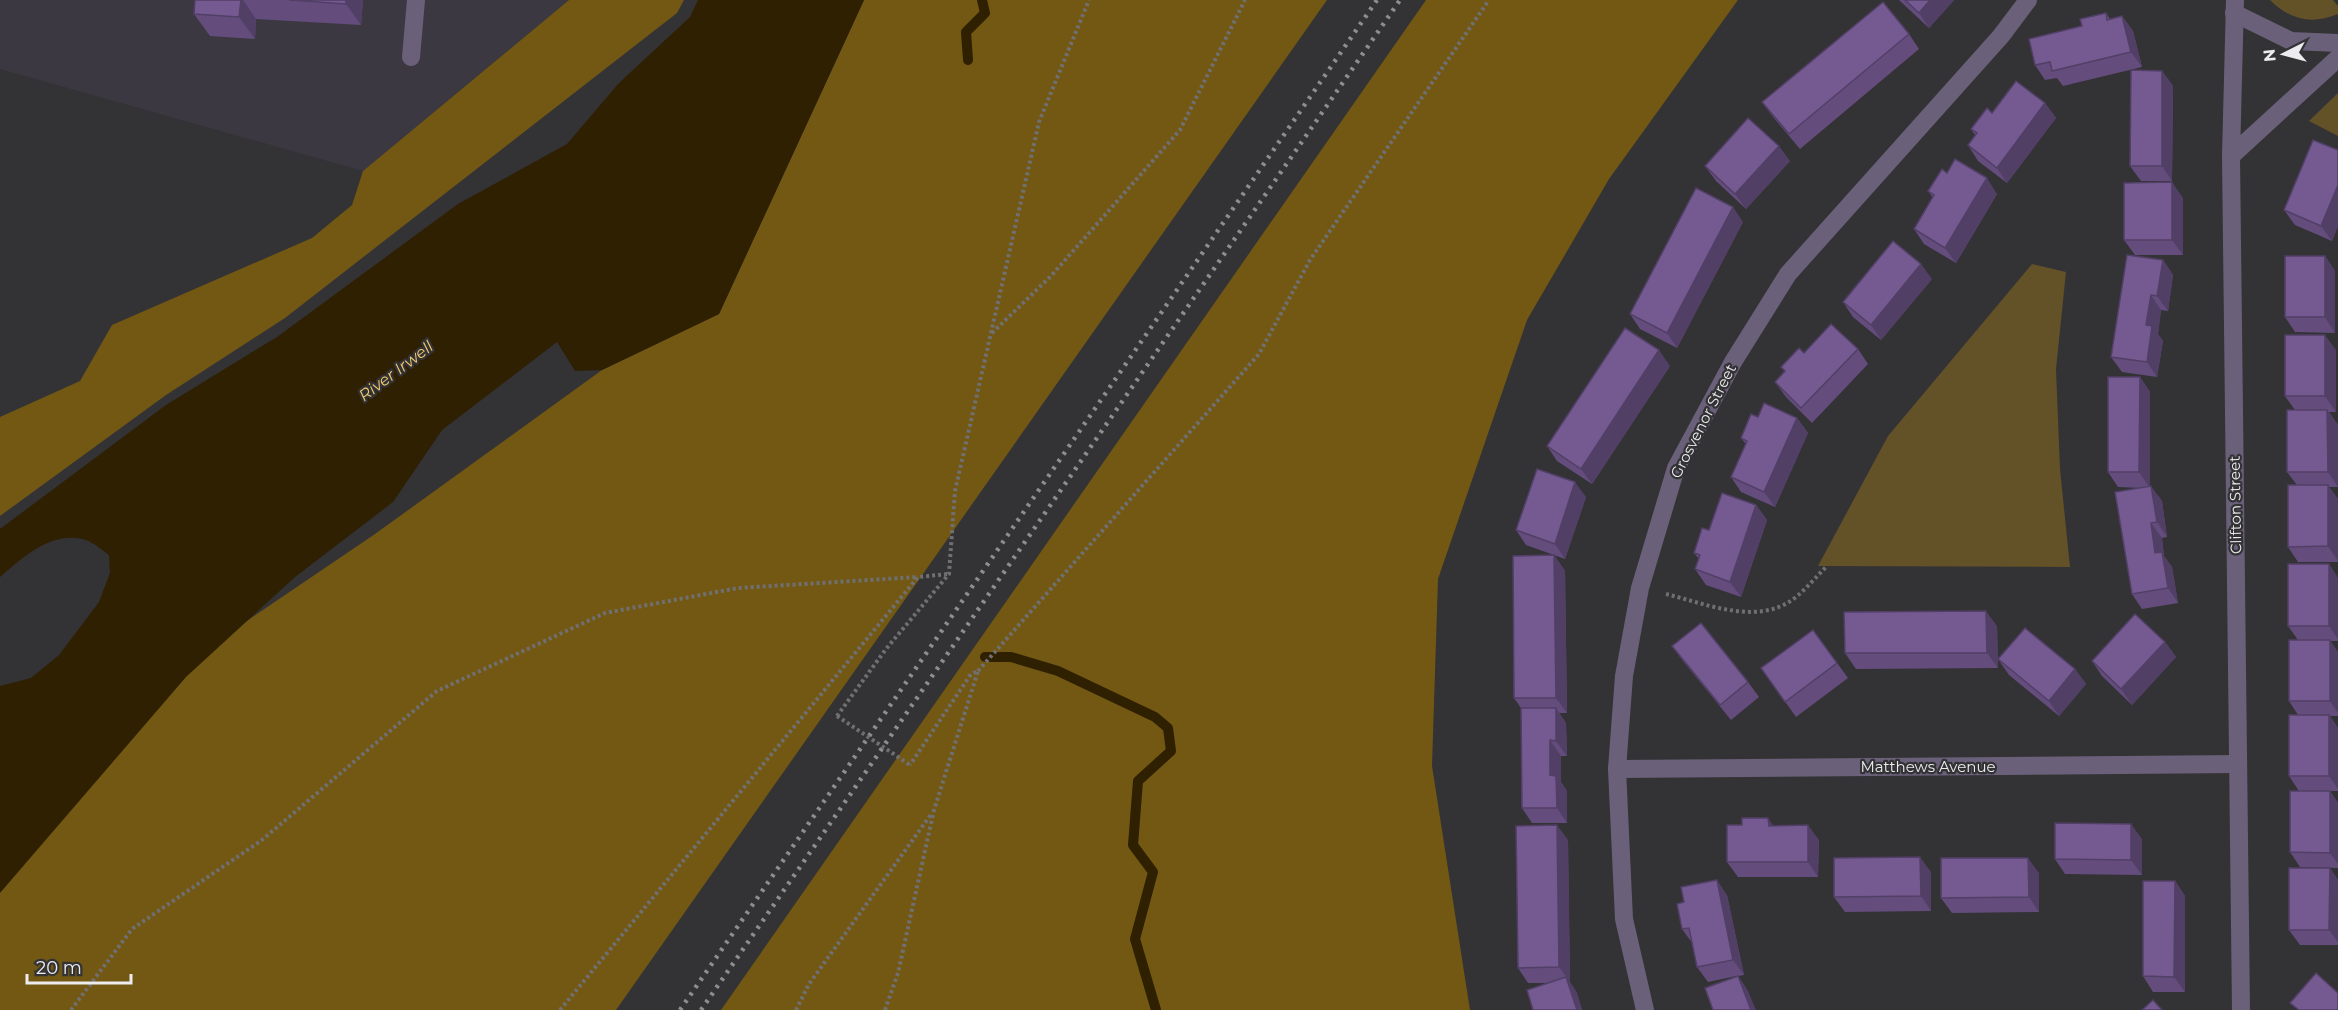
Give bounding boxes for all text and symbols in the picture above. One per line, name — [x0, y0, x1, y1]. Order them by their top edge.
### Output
north arrow — [2254, 24, 2314, 84]
text: N — [2259, 48, 2280, 63]
water label: River Irwell — [355, 336, 437, 405]
street label: Grosvenor Street — [1666, 361, 1740, 481]
street label: Clifton Street — [2225, 456, 2245, 554]
street label: Matthews Avenue — [1860, 757, 1996, 776]
scale bar — [27, 947, 130, 985]
text: 20 m — [36, 957, 82, 979]

